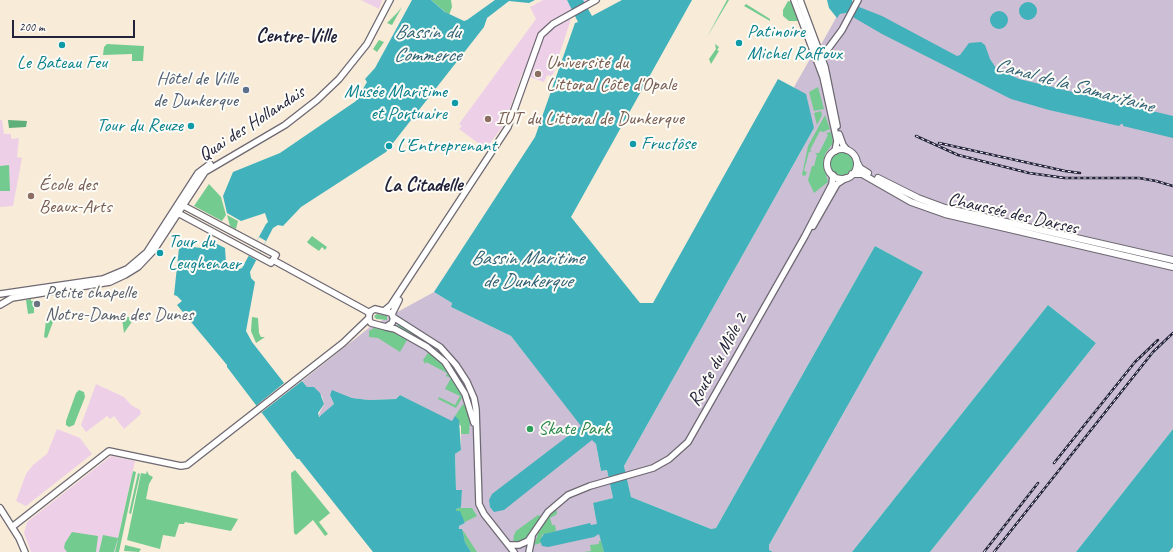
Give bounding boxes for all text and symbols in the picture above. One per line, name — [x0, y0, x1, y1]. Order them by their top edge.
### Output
scale bar — [14, 12, 137, 38]
text: 200 m — [19, 19, 45, 35]
water label: Bassin du Commerce — [393, 21, 461, 68]
place label: Patinoire Michel Raffoux — [747, 21, 842, 65]
district label: Centre-Ville — [256, 25, 336, 49]
marker: Patinoire Michel Raffoux — [734, 38, 744, 48]
marker: Le Bateau Feu — [57, 40, 67, 50]
place label: Le Bateau Feu — [17, 52, 107, 74]
place label: Université du Littoral Côte d'Opale — [546, 52, 676, 96]
water label: Canal de la Samaritaine — [992, 53, 1156, 119]
place label: Hôtel de Ville de Dunkerque — [153, 68, 238, 112]
marker: Université du Littoral Côte d'Opale — [533, 69, 543, 79]
street label: Quai des Hollandais — [194, 81, 310, 167]
place label: Musée Maritime et Portuaire — [344, 81, 447, 125]
marker: Hôtel de Ville de Dunkerque — [241, 85, 251, 95]
marker: Musée Maritime et Portuaire — [450, 98, 460, 108]
place label: IUT du Littoral de Dunkerque — [496, 108, 684, 130]
marker: IUT du Littoral de Dunkerque — [483, 114, 493, 124]
place label: Tour du Reuze — [97, 115, 183, 137]
marker: Tour du Reuze — [186, 121, 196, 131]
place label: Fructôse — [641, 133, 696, 155]
place label: L'Entreprenant — [397, 135, 497, 157]
marker: Fructôse — [628, 139, 638, 149]
marker: L'Entreprenant — [384, 141, 394, 151]
place label: École des Beaux-Arts — [39, 174, 111, 218]
district label: La Citadelle — [383, 174, 463, 198]
street label: Chaussée des Darses — [946, 188, 1080, 240]
marker: École des Beaux-Arts — [26, 191, 36, 201]
place label: Tour du Leughenaer — [168, 231, 241, 275]
water label: Bassin Maritime de Dunkerque — [471, 247, 583, 294]
marker: Tour du Leughenaer — [155, 248, 165, 258]
place label: Petite chapelle Notre-Dame des Dunes — [45, 282, 193, 326]
marker: Petite chapelle Notre-Dame des Dunes — [32, 299, 42, 309]
street label: Route du Môle 2 — [683, 310, 753, 410]
place label: Skate Park — [538, 418, 610, 440]
marker: Skate Park — [525, 424, 535, 434]

